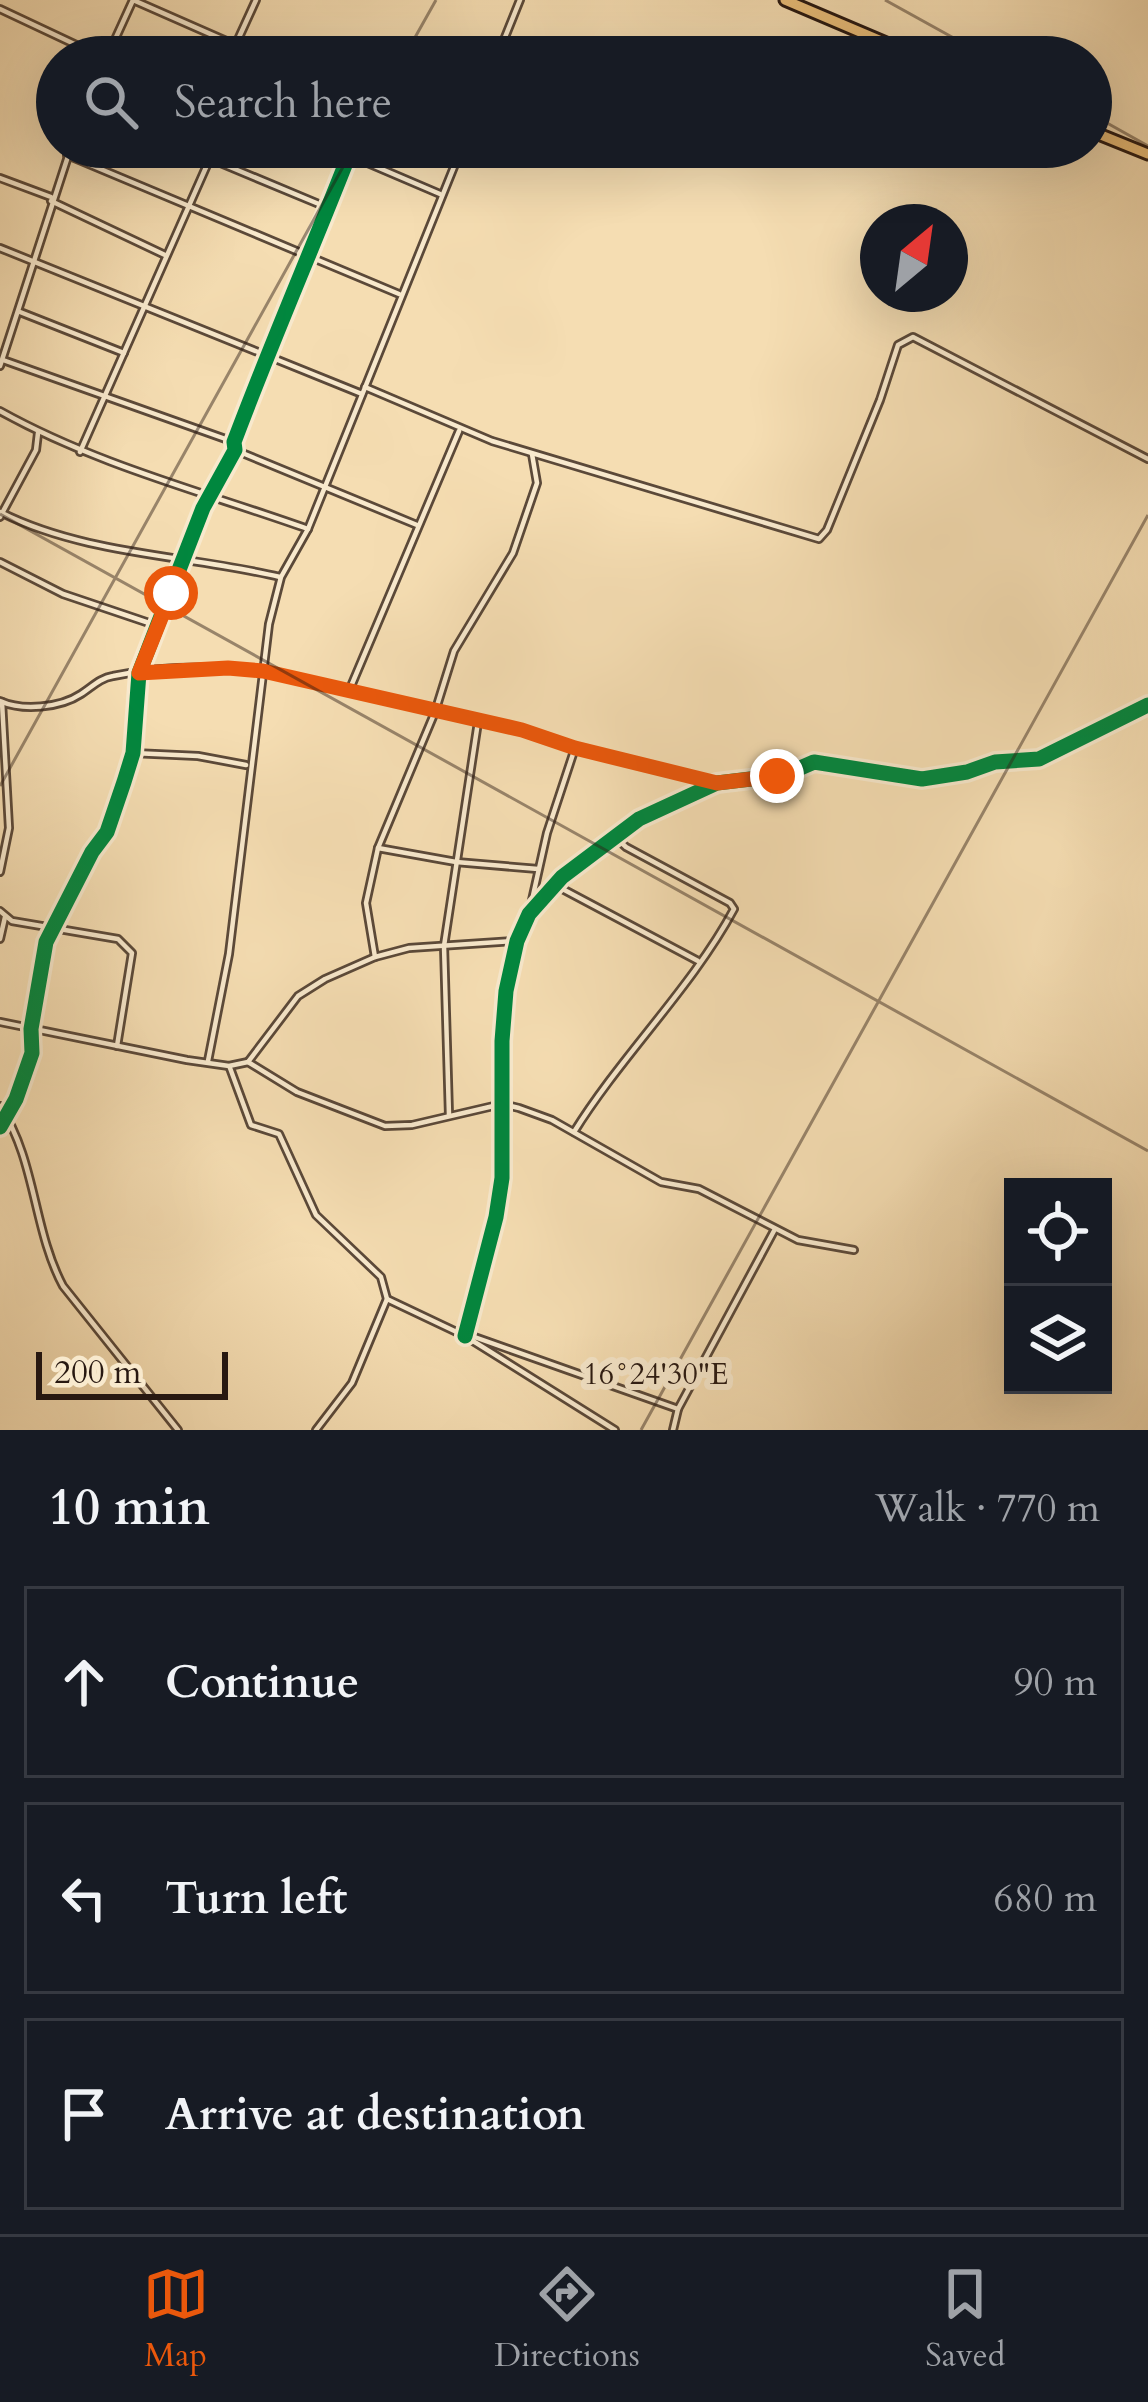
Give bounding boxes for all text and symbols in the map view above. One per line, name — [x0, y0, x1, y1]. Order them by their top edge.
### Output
search box — [36, 36, 1112, 168]
icon: search — [78, 69, 144, 135]
text: Search here — [174, 72, 392, 133]
north arrow — [860, 204, 968, 312]
route start — [144, 566, 198, 620]
route end — [750, 749, 804, 803]
map controls — [1004, 1178, 1112, 1394]
button: locate — [1004, 1178, 1112, 1286]
button: layers — [1004, 1286, 1112, 1394]
scale bar — [36, 1346, 228, 1399]
text: 200 m — [54, 1350, 141, 1395]
text: 16°24'30"E — [583, 1354, 729, 1395]
text: 10 min — [48, 1473, 210, 1543]
text: Walk · 770 m — [875, 1482, 1100, 1535]
icon: ahead — [51, 1649, 117, 1715]
text: Continue — [165, 1652, 359, 1713]
text: 90 m — [1014, 1656, 1097, 1709]
icon: left — [51, 1865, 117, 1931]
text: Turn left — [165, 1868, 347, 1929]
text: 680 m — [994, 1872, 1097, 1925]
icon: arrive — [51, 2081, 117, 2147]
text: Arrive at destination — [165, 2084, 585, 2145]
tab: Map — [143, 2261, 209, 2378]
tab: Directions — [494, 2261, 640, 2378]
tab: Saved — [925, 2261, 1005, 2378]

